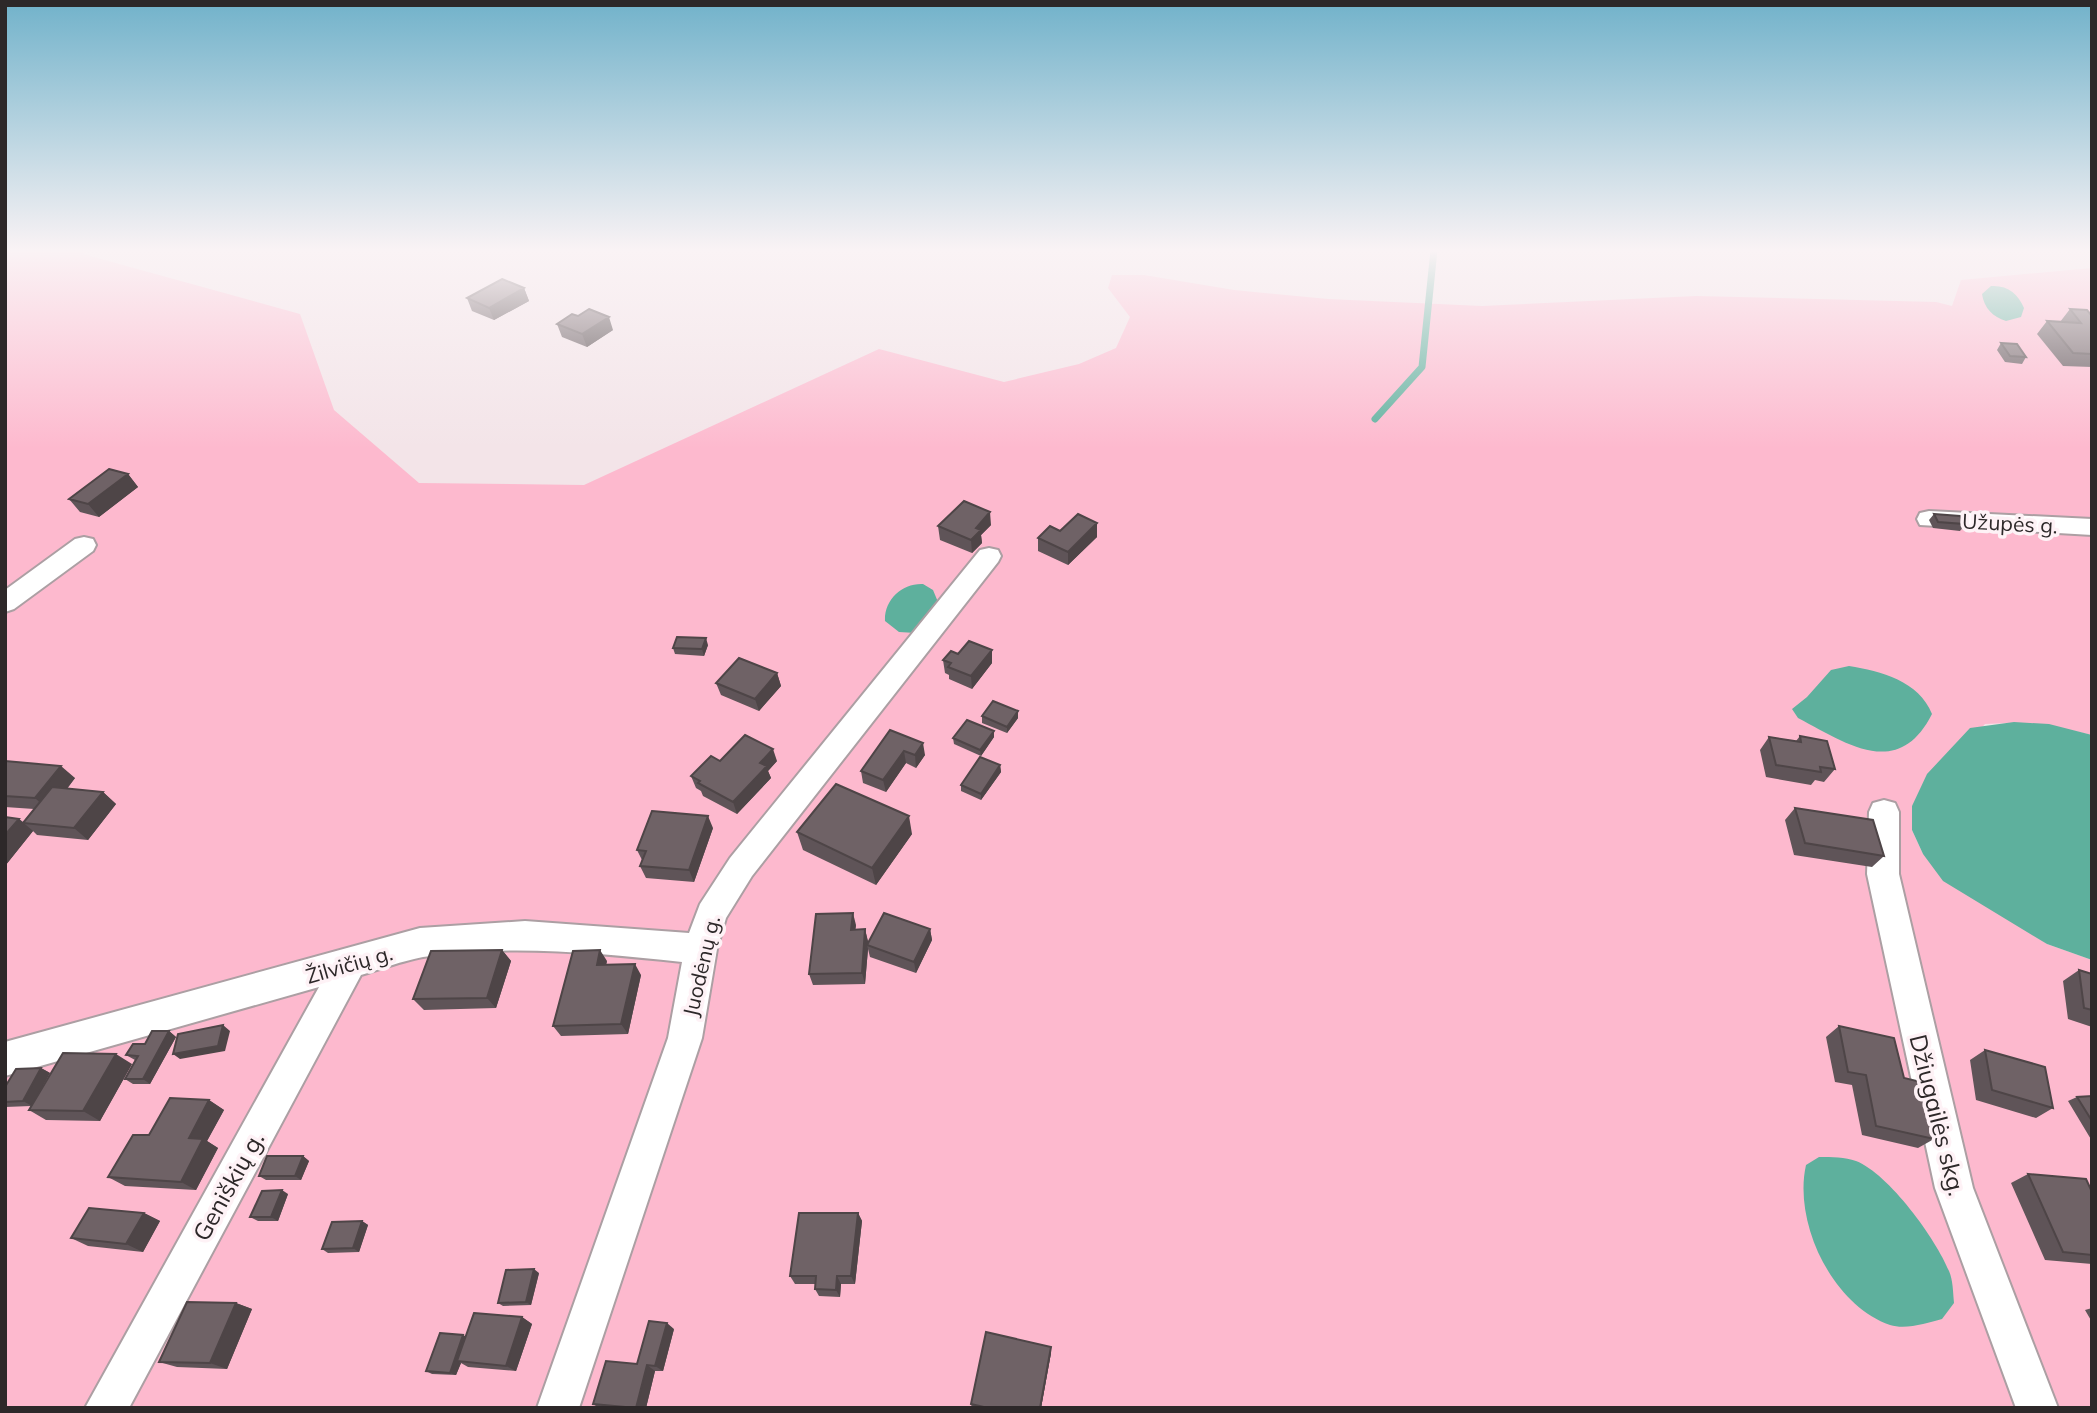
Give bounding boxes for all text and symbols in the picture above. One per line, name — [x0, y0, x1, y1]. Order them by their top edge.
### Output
street label: Užupės g. — [1962, 508, 2058, 538]
street label: Juodėnų g. — [677, 913, 725, 1019]
street label: Žilvičių g. — [303, 939, 395, 989]
street label: Džiugailės skg. — [1903, 1031, 1973, 1199]
street label: Geniškių g. — [186, 1126, 270, 1246]

